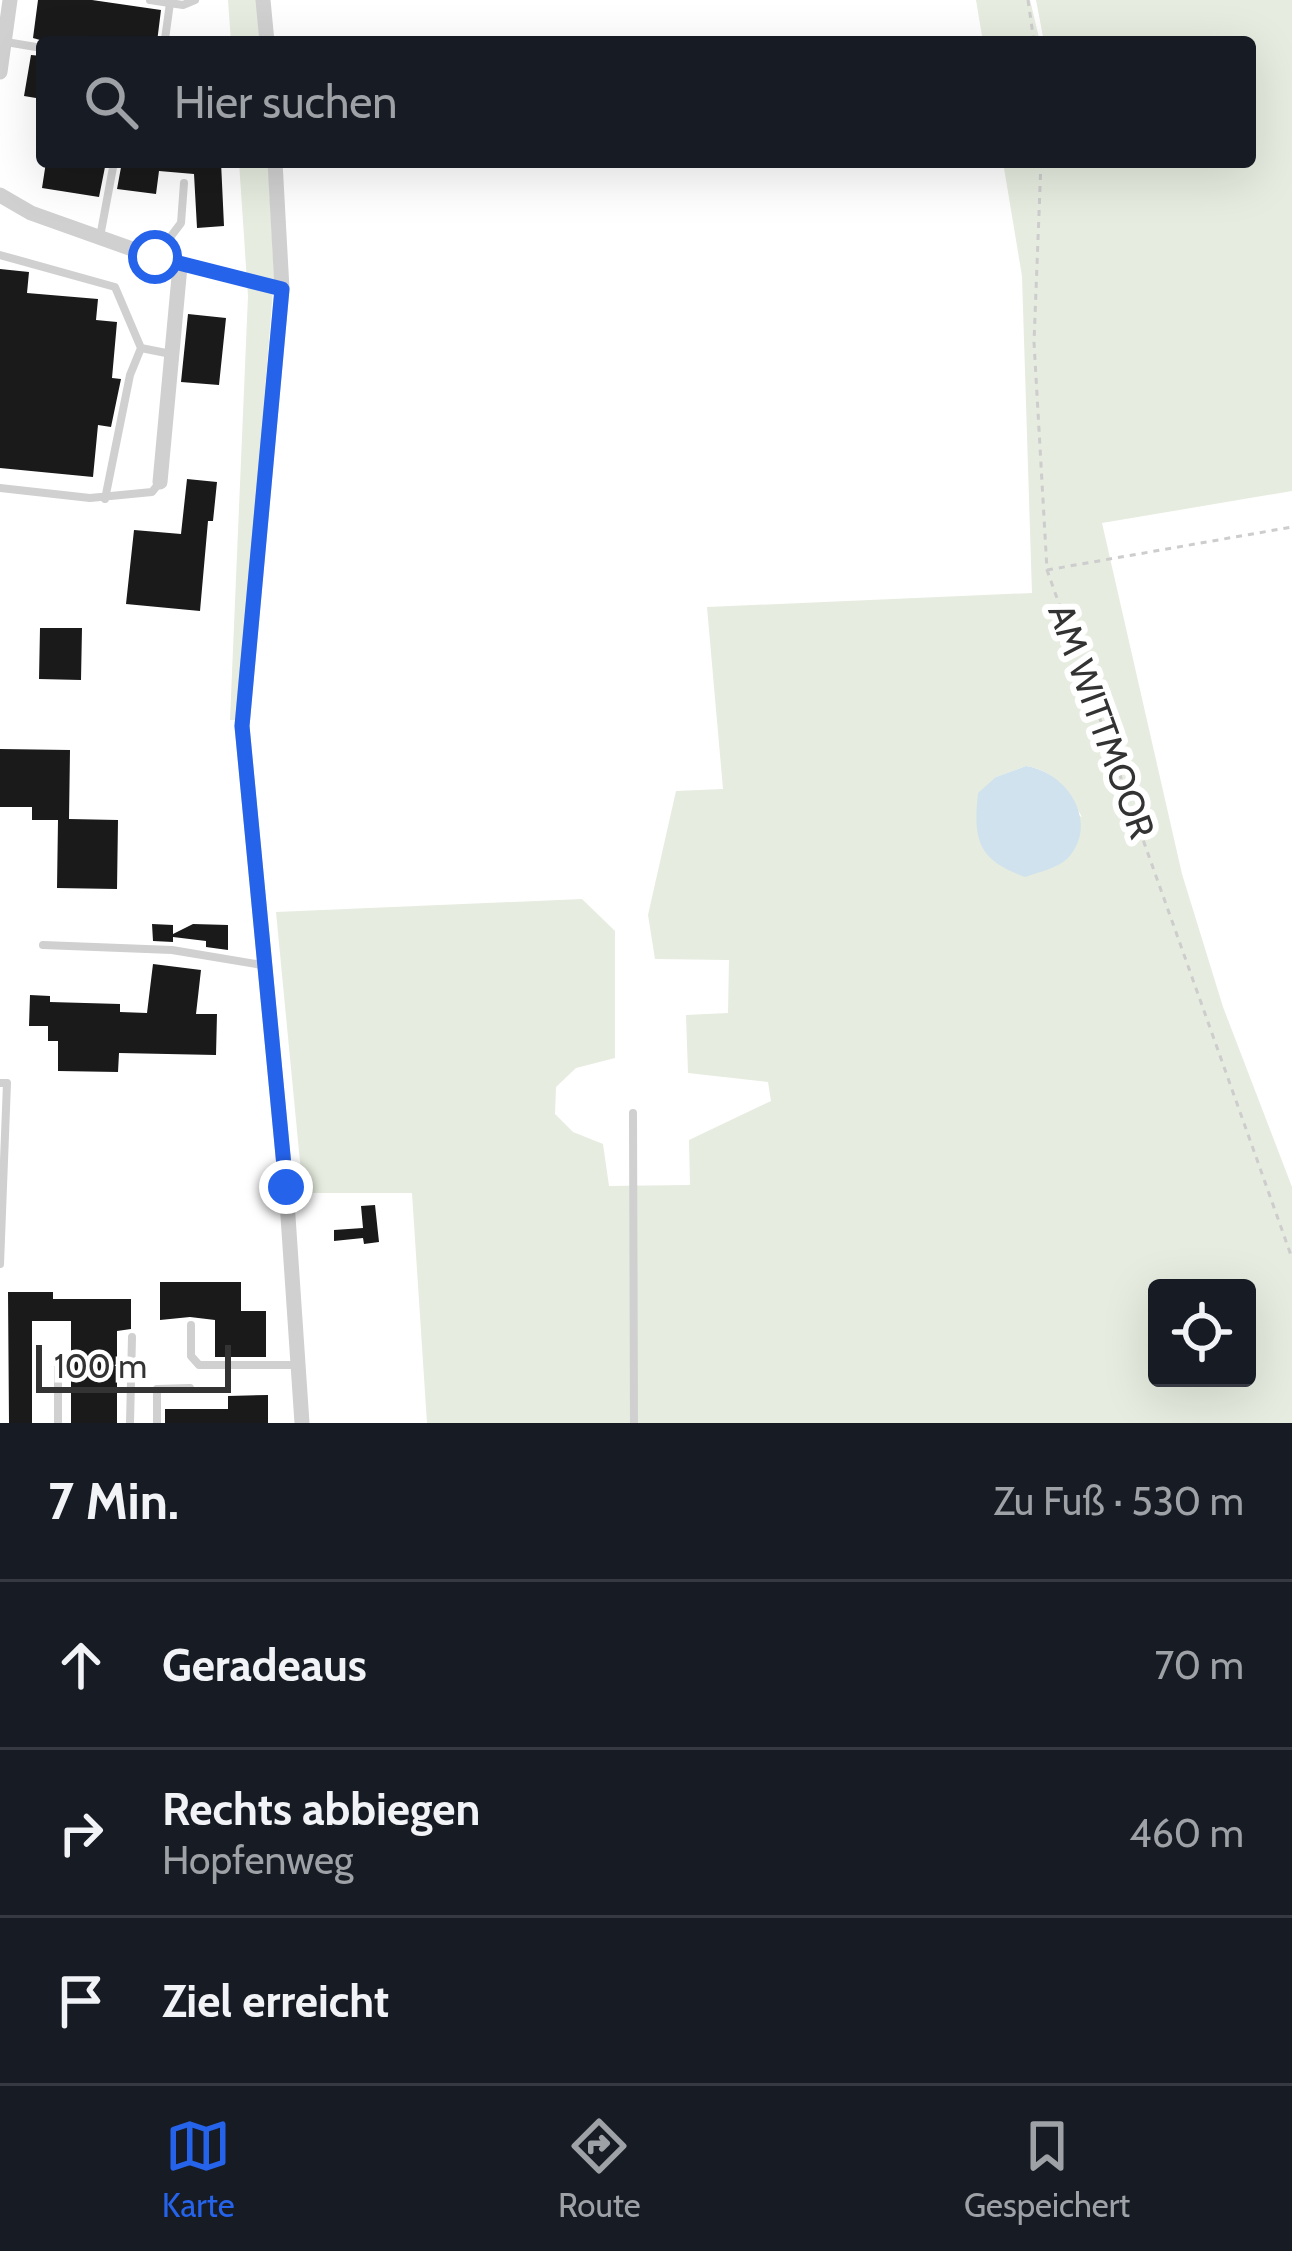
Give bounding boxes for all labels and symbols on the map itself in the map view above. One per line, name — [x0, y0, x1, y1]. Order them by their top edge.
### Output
route start — [128, 230, 182, 284]
street label: AM WITTMOOR — [1039, 598, 1165, 845]
route end — [259, 1160, 313, 1214]
scale bar — [36, 1339, 231, 1392]

